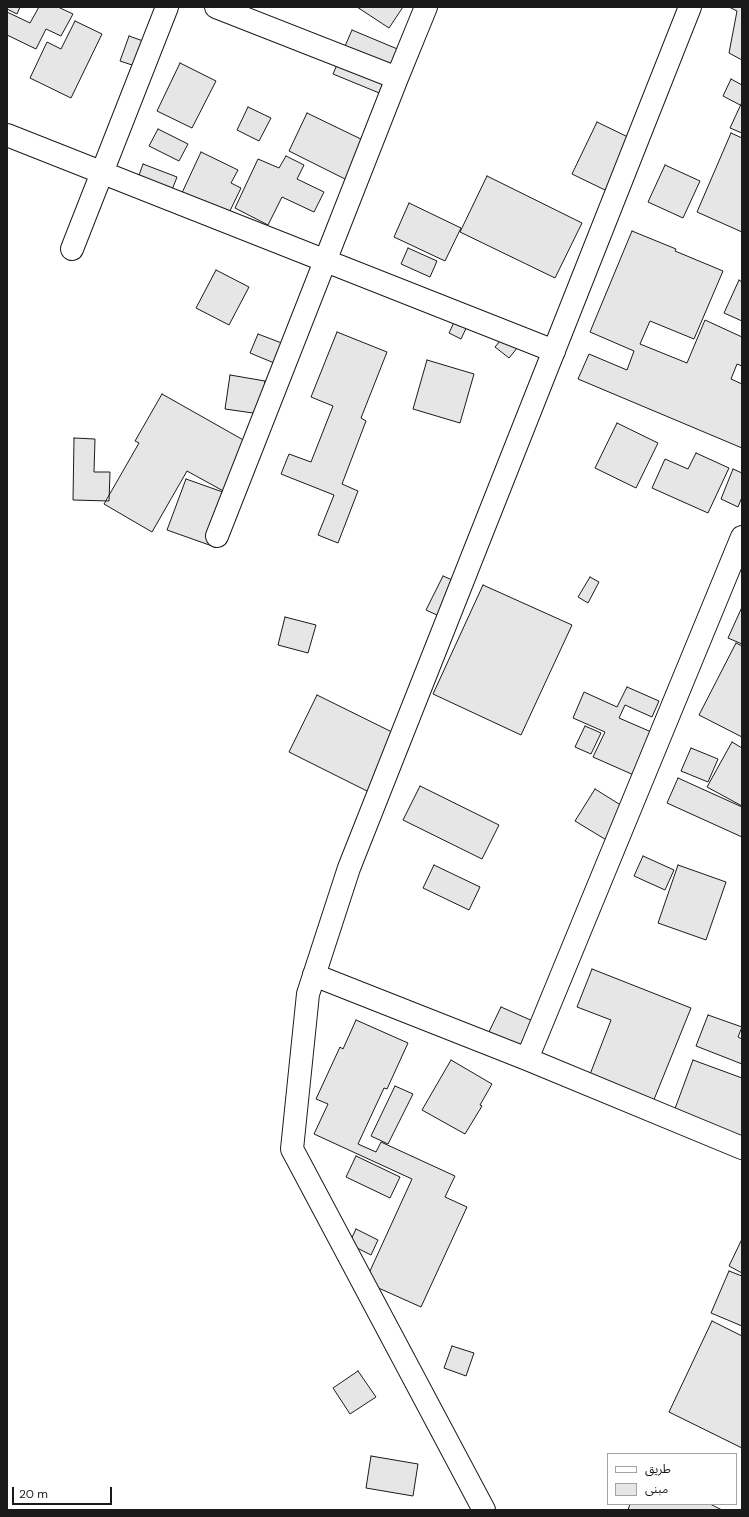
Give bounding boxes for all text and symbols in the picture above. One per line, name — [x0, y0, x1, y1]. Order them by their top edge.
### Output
legend — [607, 1453, 737, 1505]
text: طريق — [645, 1461, 671, 1477]
scale bar — [14, 1479, 114, 1505]
text: مبنى — [645, 1481, 668, 1497]
text: 20 m — [19, 1486, 48, 1502]

